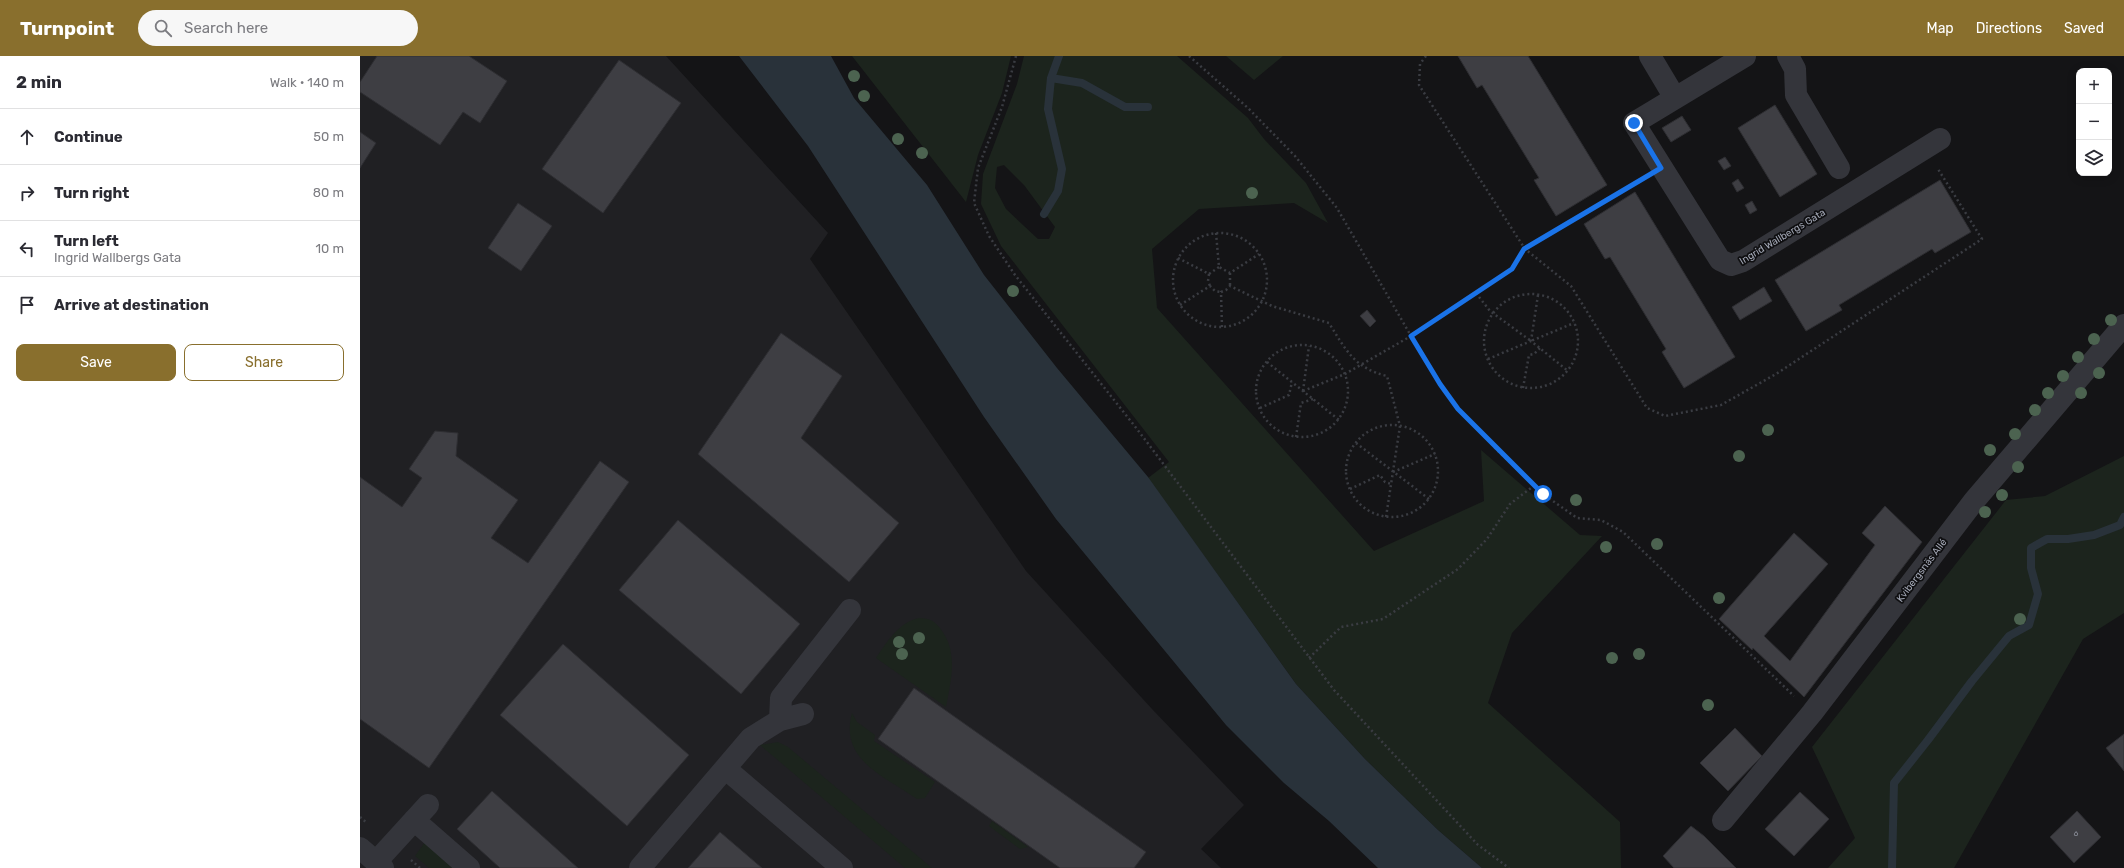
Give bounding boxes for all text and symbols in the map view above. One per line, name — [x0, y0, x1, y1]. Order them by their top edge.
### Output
search box — [138, 10, 418, 46]
text: Turnpoint — [20, 17, 114, 40]
icon: search — [152, 17, 174, 39]
text: Search here — [184, 19, 268, 37]
text: Map — [1927, 20, 1954, 37]
text: Directions — [1976, 20, 2042, 37]
text: Saved — [2064, 20, 2104, 37]
map controls — [2076, 68, 2112, 176]
button: + — [2076, 68, 2112, 104]
text: 2 min — [16, 72, 62, 92]
text: Walk · 140 m — [270, 75, 344, 90]
button: − — [2076, 104, 2112, 140]
route end — [1625, 114, 1643, 132]
icon: ahead — [16, 126, 38, 148]
text: Continue — [54, 128, 123, 146]
text: 50 m — [313, 129, 344, 144]
button: layers — [2076, 140, 2112, 176]
icon: right — [16, 182, 38, 204]
text: Turn right — [54, 184, 129, 202]
text: 80 m — [313, 185, 344, 200]
street label: Ingrid Wallbergs Gata — [1737, 207, 1828, 267]
text: Turn left — [54, 232, 119, 250]
icon: left — [16, 238, 38, 260]
text: 10 m — [315, 241, 344, 256]
text: Ingrid Wallbergs Gata — [54, 250, 181, 265]
icon: arrive — [16, 294, 38, 316]
text: Arrive at destination — [54, 296, 209, 314]
button: Save — [16, 344, 176, 381]
button: Share — [184, 344, 344, 381]
route start — [1534, 485, 1552, 503]
street label: Kvibergsnäs Allé — [1894, 536, 1950, 604]
house number: 6 — [2074, 829, 2079, 838]

